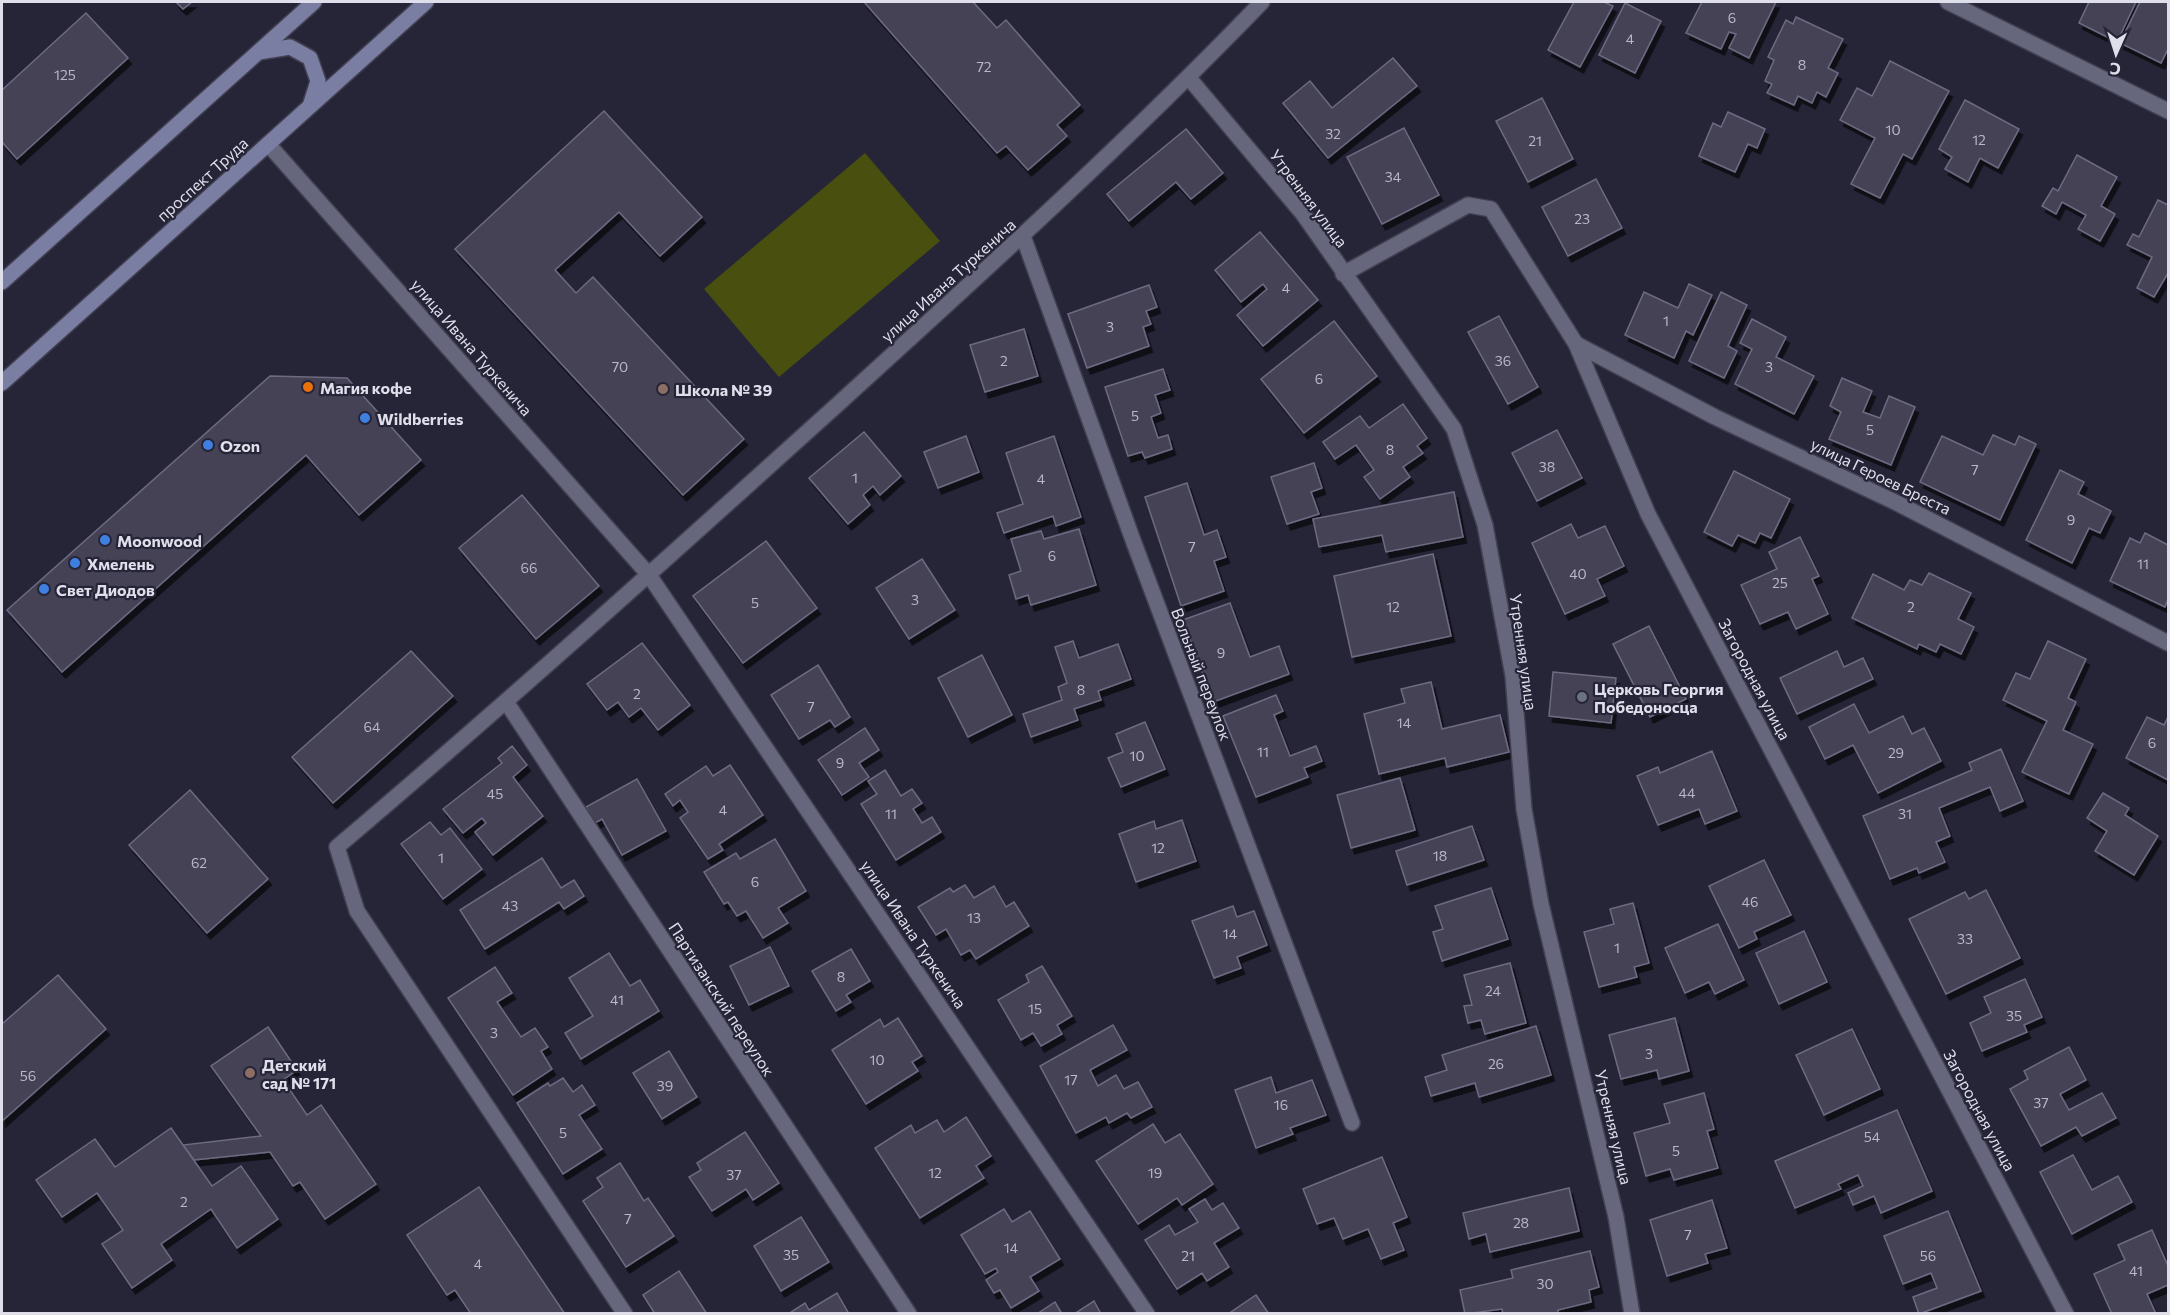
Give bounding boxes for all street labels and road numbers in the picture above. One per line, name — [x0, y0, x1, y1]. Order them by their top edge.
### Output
street label: проспект Труда — [152, 133, 252, 225]
street label: Утренняя улица — [1266, 145, 1352, 251]
street label: улица Ивана Туркенича — [877, 214, 1019, 346]
street label: улица Ивана Туркенича — [408, 275, 536, 419]
street label: улица Героев Бреста — [1808, 434, 1954, 518]
street label: Утренняя улица — [1506, 593, 1542, 711]
street label: Вольный переулок — [1168, 605, 1236, 743]
street label: Загородная улица — [1715, 615, 1795, 743]
street label: улица Ивана Туркенича — [857, 856, 971, 1012]
street label: Партизанский переулок — [665, 919, 779, 1080]
street label: Загородная улица — [1940, 1046, 2020, 1174]
street label: Утренняя улица — [1592, 1068, 1636, 1186]

